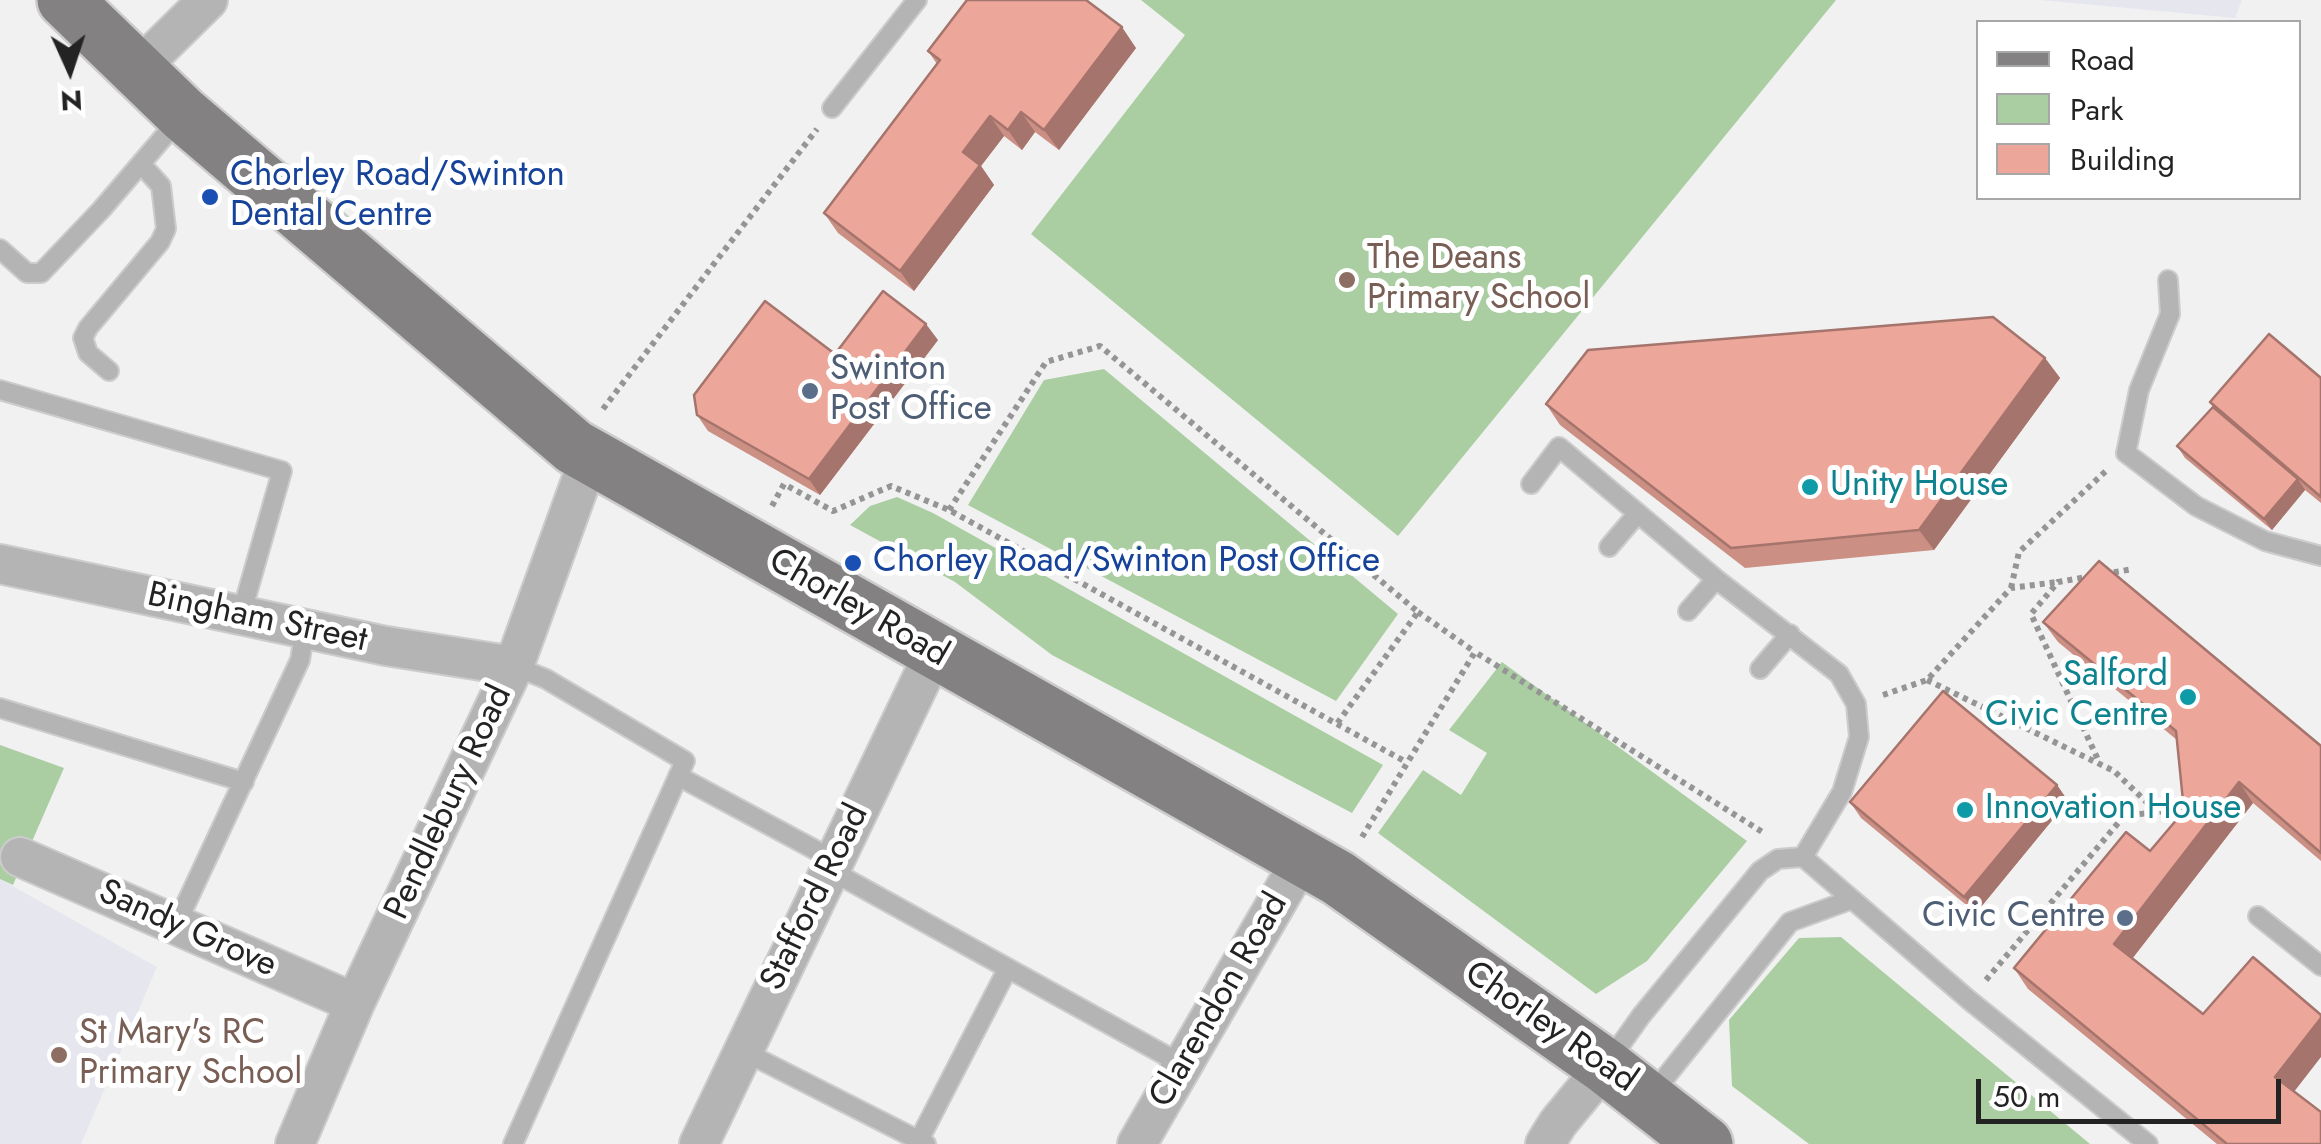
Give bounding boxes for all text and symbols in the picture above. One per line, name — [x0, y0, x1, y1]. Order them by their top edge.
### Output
north arrow — [20, 20, 120, 120]
legend — [1976, 20, 2301, 200]
text: Road — [2070, 38, 2135, 81]
text: N — [59, 79, 84, 122]
text: Park — [2070, 88, 2123, 131]
text: Building — [2070, 138, 2175, 181]
place label: Chorley Road/Swinton Dental Centre — [230, 156, 565, 238]
marker: Chorley Road/Swinton Dental Centre — [199, 186, 221, 208]
place label: The Deans Primary School — [1367, 239, 1590, 321]
marker: The Deans Primary School — [1336, 269, 1358, 291]
place label: Swinton Post Office — [830, 350, 992, 432]
marker: Swinton Post Office — [799, 380, 821, 402]
place label: Unity House — [1830, 466, 2008, 508]
marker: Unity House — [1799, 476, 1821, 498]
street label: Chorley Road — [761, 541, 955, 677]
place label: Chorley Road/Swinton Post Office — [873, 542, 1380, 584]
marker: Chorley Road/Swinton Post Office — [842, 552, 864, 574]
street label: Bingham Street — [143, 575, 371, 663]
place label: Salford Civic Centre — [1985, 656, 2168, 738]
street label: Pendlebury Road — [377, 679, 523, 927]
marker: Salford Civic Centre — [2177, 686, 2199, 708]
place label: Innovation House — [1985, 789, 2241, 831]
street label: Stafford Road — [753, 798, 879, 998]
marker: Innovation House — [1954, 799, 1976, 821]
street label: Sandy Grove — [92, 872, 282, 988]
street label: Clarendon Road — [1142, 887, 1298, 1115]
place label: Civic Centre — [1922, 897, 2105, 939]
marker: Civic Centre — [2114, 907, 2136, 929]
street label: Chorley Road — [1456, 953, 1644, 1103]
place label: St Mary's RC Primary School — [79, 1014, 302, 1096]
marker: St Mary's RC Primary School — [48, 1044, 70, 1066]
scale bar — [1981, 1059, 2286, 1121]
text: 50 m — [1993, 1075, 2060, 1118]

